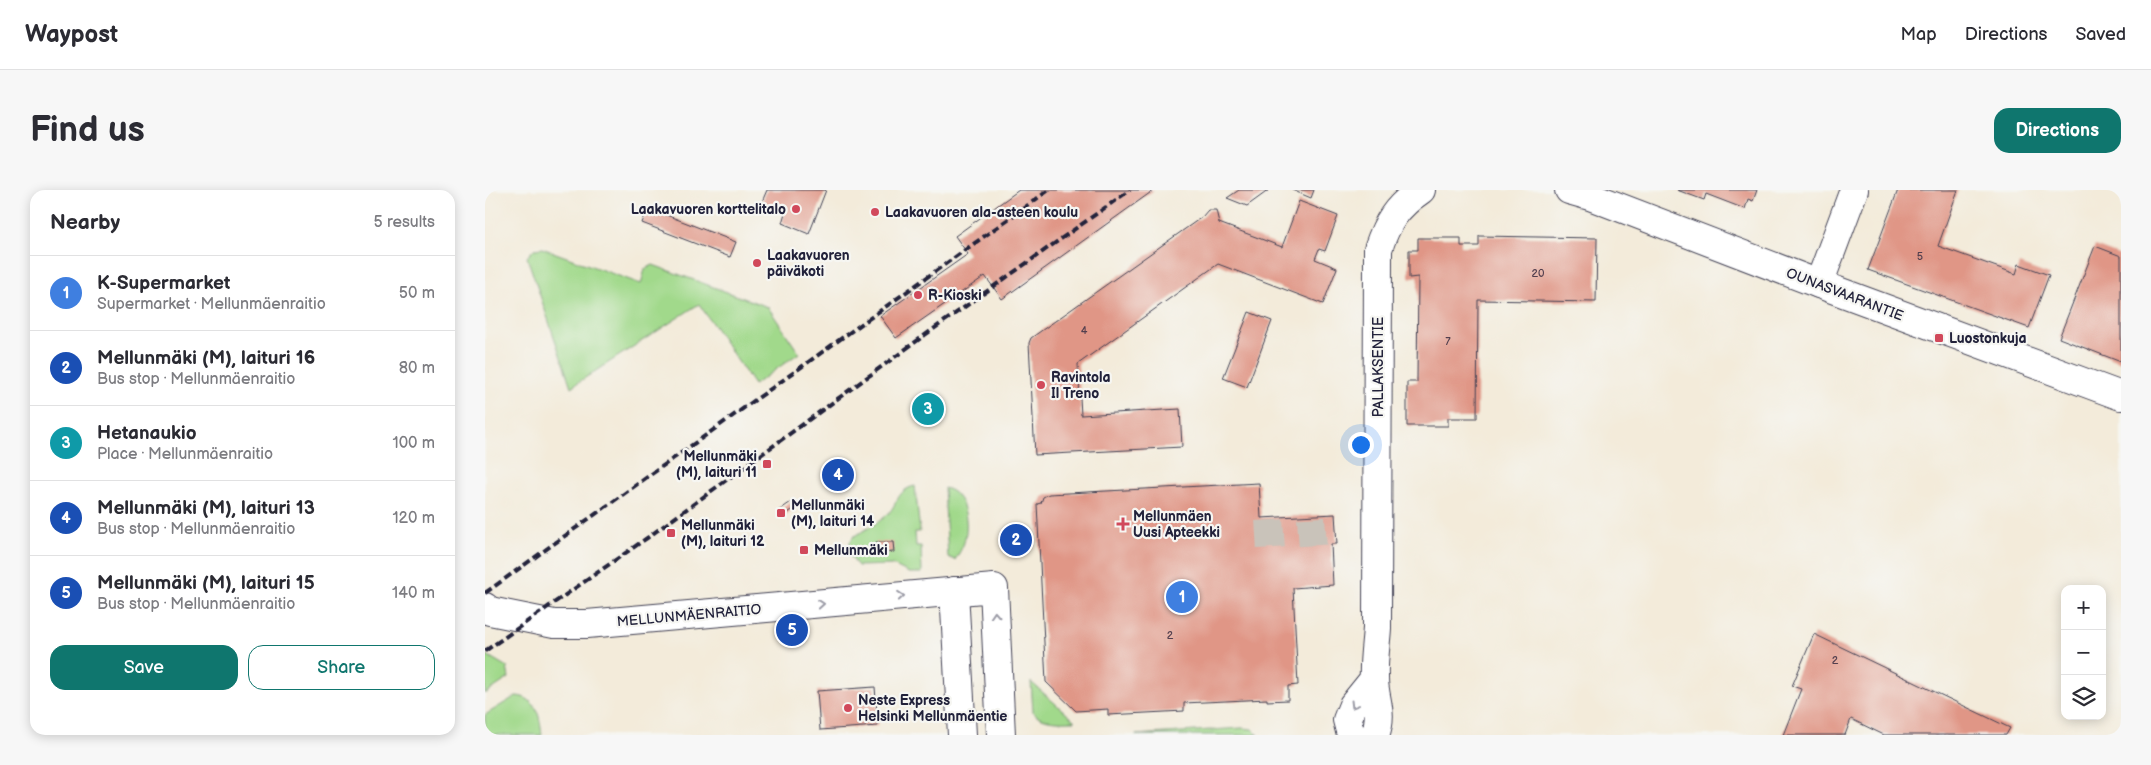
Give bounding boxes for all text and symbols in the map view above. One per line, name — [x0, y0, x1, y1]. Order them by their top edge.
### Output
text: Waypost — [25, 20, 118, 49]
text: Map — [1901, 24, 1937, 45]
text: Directions — [1965, 24, 2047, 45]
text: Saved — [2075, 24, 2126, 45]
button: Directions — [1994, 108, 2121, 153]
text: Find us — [30, 109, 145, 152]
place label: Laakavuoren korttelitalo — [631, 201, 786, 218]
marker: Laakavuoren korttelitalo — [790, 203, 802, 215]
place label: Laakavuoren ala-asteen koulu — [885, 204, 1078, 221]
marker: Laakavuoren ala-asteen koulu — [869, 206, 881, 218]
text: Nearby — [50, 210, 120, 235]
text: 5 results — [373, 213, 435, 232]
place label: Laakavuoren päiväkoti — [767, 247, 850, 280]
house number: 5 — [1917, 250, 1923, 263]
marker: Laakavuoren päiväkoti — [751, 257, 763, 269]
street label: OUNASVAARANTIE — [1784, 264, 1906, 325]
house number: 20 — [1532, 267, 1545, 280]
text: K-Supermarket — [97, 272, 230, 295]
text: 1 — [63, 284, 69, 303]
text: 50 m — [399, 284, 435, 303]
place label: R-Kioski — [928, 287, 982, 304]
marker: R-Kioski — [912, 289, 924, 301]
text: Supermarket · Mellunmäenraitio — [97, 295, 326, 314]
street label: PALLAKSENTIE — [1370, 317, 1387, 417]
house number: 4 — [1081, 324, 1088, 337]
place label: Luostonkuja — [1949, 330, 2027, 347]
marker: Luostonkuja — [1933, 332, 1945, 344]
house number: 7 — [1445, 335, 1451, 348]
text: Mellunmäki (M), laituri 16 — [97, 347, 315, 370]
text: 2 — [61, 359, 71, 378]
text: 80 m — [399, 359, 435, 378]
place label: Ravintola Il Treno — [1051, 369, 1111, 402]
text: Bus stop · Mellunmäenraitio — [97, 370, 295, 389]
marker: Ravintola Il Treno — [1035, 379, 1047, 391]
pin: 3 — [912, 390, 944, 428]
text: Hetanaukio — [97, 422, 197, 445]
your location — [1348, 432, 1374, 458]
text: 3 — [61, 434, 71, 453]
text: 100 m — [392, 434, 435, 453]
text: Place · Mellunmäenraitio — [97, 445, 273, 464]
place label: Mellunmäki (M), laituri 11 — [676, 448, 757, 481]
pin: 4 — [822, 456, 854, 494]
marker: Mellunmäki (M), laituri 11 — [761, 458, 773, 470]
text: Mellunmäki (M), laituri 13 — [97, 497, 315, 520]
place label: Mellunmäki (M), laituri 14 — [791, 497, 875, 530]
marker: Mellunmäki (M), laituri 14 — [775, 507, 787, 519]
place label: Mellunmäen Uusi Apteekki — [1133, 508, 1220, 541]
text: 4 — [61, 509, 71, 528]
text: 120 m — [392, 509, 435, 528]
place label: Mellunmäki (M), laituri 12 — [681, 517, 765, 550]
marker: Mellunmäen Uusi Apteekki — [1117, 518, 1129, 530]
text: Bus stop · Mellunmäenraitio — [97, 520, 295, 539]
pin: 2 — [1000, 521, 1032, 559]
marker: Mellunmäki (M), laituri 12 — [665, 527, 677, 539]
place label: Mellunmäki — [814, 542, 888, 559]
marker: Mellunmäki — [798, 544, 810, 556]
text: Mellunmäki (M), laituri 15 — [97, 572, 315, 595]
pin: 1 — [1166, 578, 1198, 616]
text: 5 — [61, 584, 71, 603]
text: 140 m — [392, 584, 435, 603]
map controls — [2061, 585, 2106, 720]
button: + — [2061, 585, 2106, 630]
one-way arrow — [897, 591, 905, 602]
text: Bus stop · Mellunmäenraitio — [97, 595, 295, 614]
one-way arrow — [817, 598, 825, 609]
street label: MELLUNMÄENRAITIO — [616, 601, 762, 630]
pin: 5 — [776, 611, 808, 649]
one-way arrow — [990, 611, 1001, 619]
house number: 2 — [1167, 629, 1174, 642]
button: − — [2061, 630, 2106, 675]
button: Save — [50, 645, 238, 690]
button: Share — [248, 645, 435, 690]
house number: 2 — [1832, 654, 1839, 667]
button: layers — [2061, 675, 2106, 720]
place label: Neste Express Helsinki Mellunmäentie — [858, 692, 1007, 725]
one-way arrow — [1351, 700, 1361, 709]
marker: Neste Express Helsinki Mellunmäentie — [842, 702, 854, 714]

